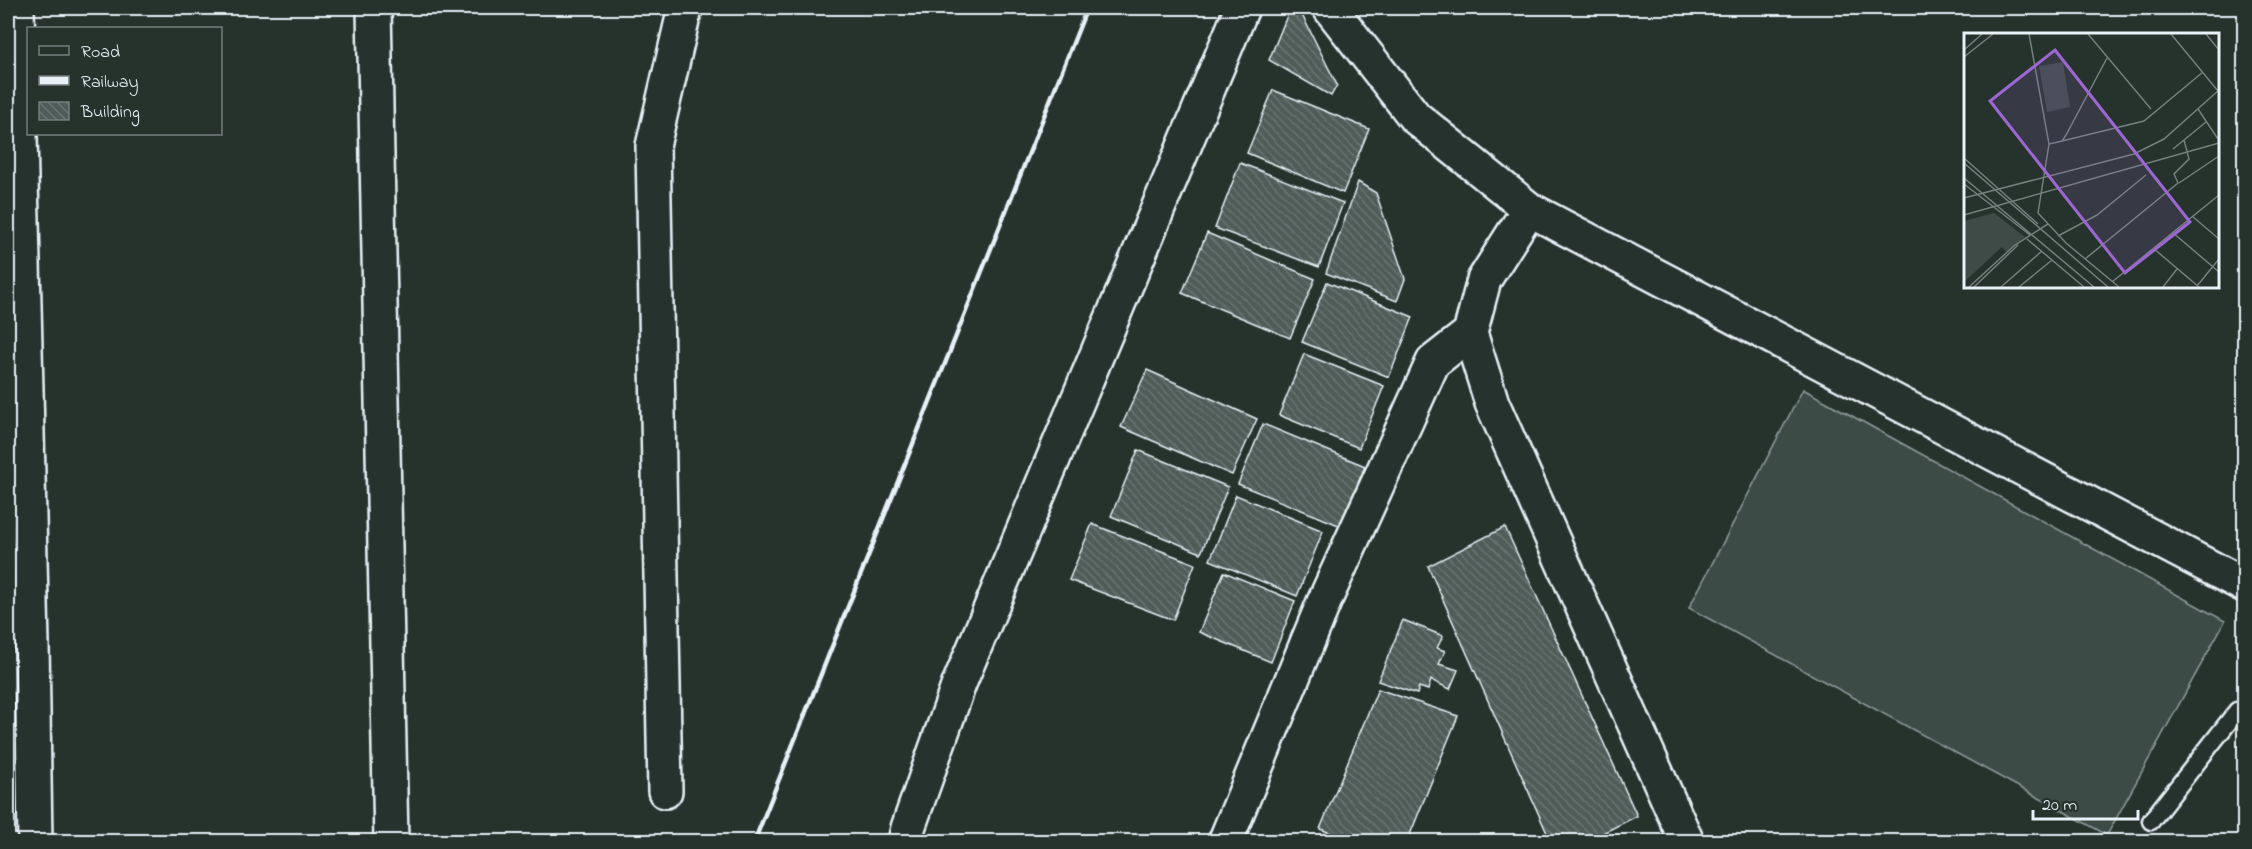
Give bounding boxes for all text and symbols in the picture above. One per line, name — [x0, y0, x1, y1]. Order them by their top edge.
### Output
legend — [27, 27, 222, 135]
inset map — [1964, 33, 2219, 288]
text: Road — [81, 40, 120, 66]
text: Railway — [81, 70, 138, 96]
text: Building — [80, 100, 140, 127]
scale bar — [2033, 783, 2138, 821]
text: 20 m — [2042, 793, 2077, 819]

